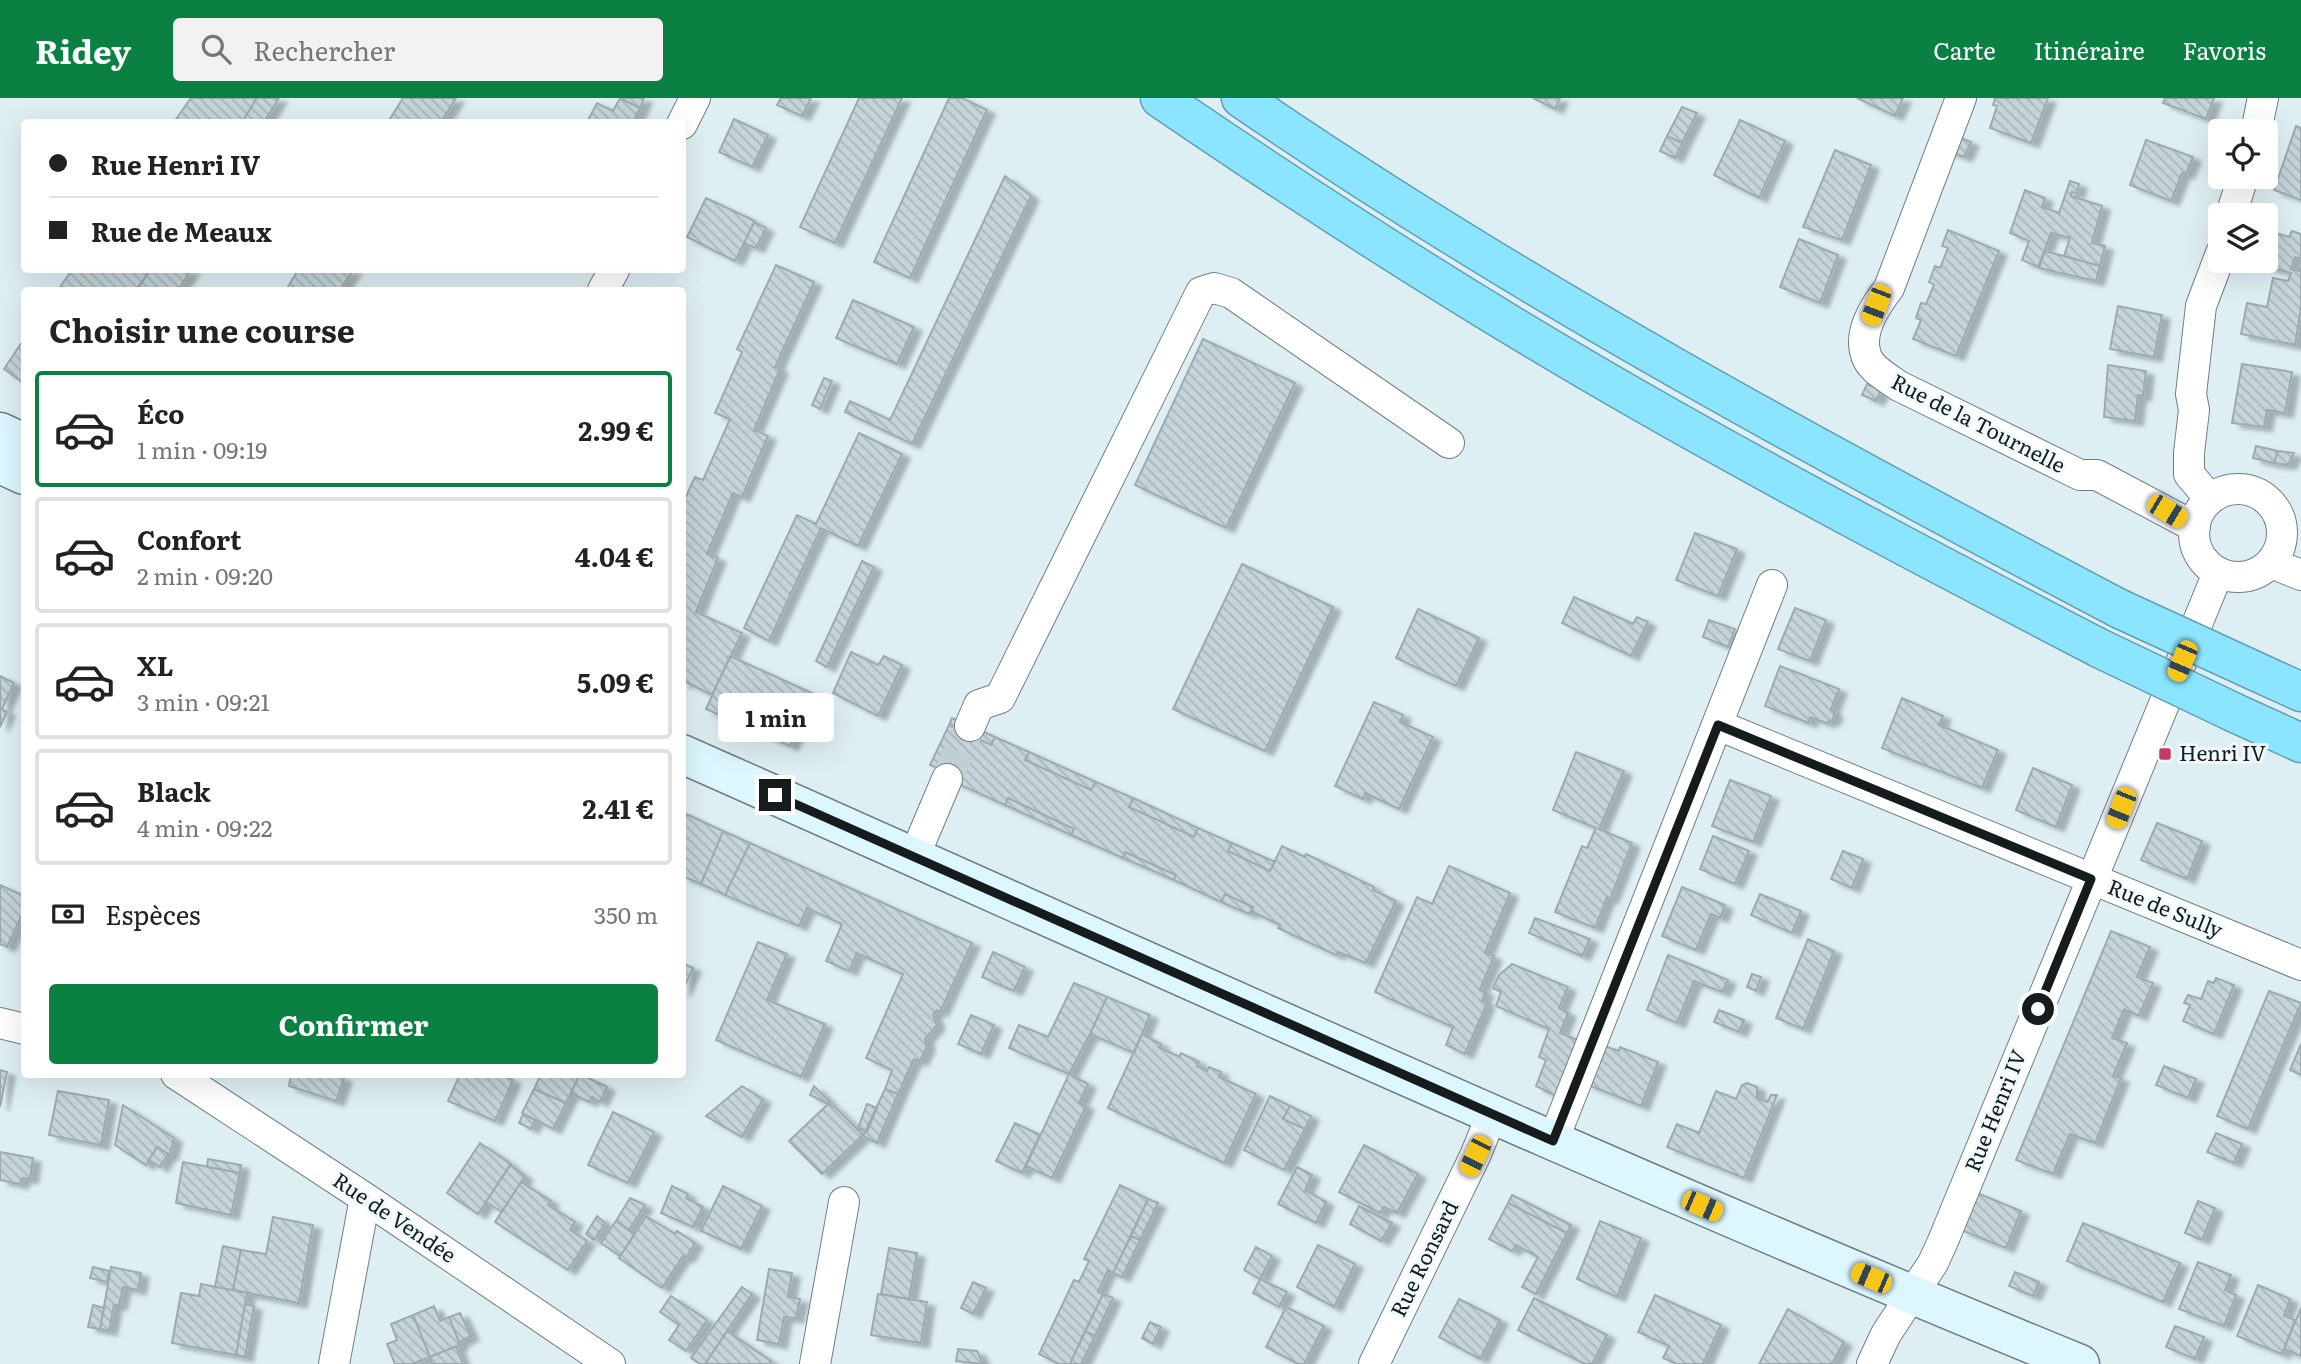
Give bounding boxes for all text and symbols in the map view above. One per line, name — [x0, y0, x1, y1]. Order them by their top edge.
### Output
search box — [173, 18, 663, 81]
text: Ridey — [35, 25, 131, 74]
icon: search — [197, 30, 235, 68]
text: Rechercher — [253, 30, 395, 69]
text: Carte — [1933, 32, 1996, 67]
text: Itinéraire — [2034, 32, 2145, 67]
text: Favoris — [2183, 32, 2266, 67]
map controls — [2208, 119, 2278, 273]
button: locate — [2208, 119, 2278, 189]
text: Rue Henri IV — [91, 144, 260, 183]
button: layers — [2208, 203, 2278, 273]
text: Rue de Meaux — [91, 211, 272, 250]
car — [1859, 282, 1894, 328]
text: Choisir une course — [49, 305, 355, 353]
street label: Rue de la Tournelle — [1887, 364, 2072, 479]
text: Éco — [137, 393, 185, 432]
icon: car — [53, 398, 116, 461]
text: 2.99 € — [578, 410, 654, 449]
text: 1 min · 09:19 — [137, 432, 267, 466]
car — [2144, 491, 2191, 531]
text: Confort — [137, 519, 241, 558]
icon: car — [53, 524, 116, 587]
text: 4.04 € — [575, 536, 654, 575]
text: 2 min · 09:20 — [137, 558, 273, 592]
car — [2165, 638, 2200, 684]
text: XL — [137, 645, 174, 684]
icon: car — [53, 650, 116, 713]
text: 5.09 € — [577, 662, 654, 701]
text: 3 min · 09:21 — [137, 684, 270, 718]
callout: 1 min — [717, 694, 833, 742]
text: 1 min — [745, 700, 807, 734]
place label: Henri IV — [2179, 736, 2267, 767]
marker: Henri IV — [2157, 746, 2173, 762]
text: Black — [137, 771, 211, 810]
icon: car — [53, 776, 116, 839]
route end — [759, 779, 791, 811]
car — [2104, 785, 2139, 831]
text: 2.41 € — [583, 788, 654, 827]
text: 4 min · 09:22 — [137, 810, 272, 844]
street label: Rue de Sully — [2104, 870, 2229, 944]
text: Espèces — [105, 894, 201, 933]
icon: cash — [49, 895, 87, 933]
text: 350 m — [594, 897, 658, 931]
button: Confirmer — [49, 984, 658, 1064]
route start — [2022, 993, 2054, 1025]
street label: Rue Henri IV — [1955, 1044, 2033, 1176]
car — [1457, 1133, 1494, 1179]
street label: Rue de Vendée — [328, 1163, 463, 1269]
car — [1679, 1188, 1726, 1224]
street label: Rue Ronsard — [1381, 1194, 1464, 1321]
car — [1848, 1260, 1895, 1296]

